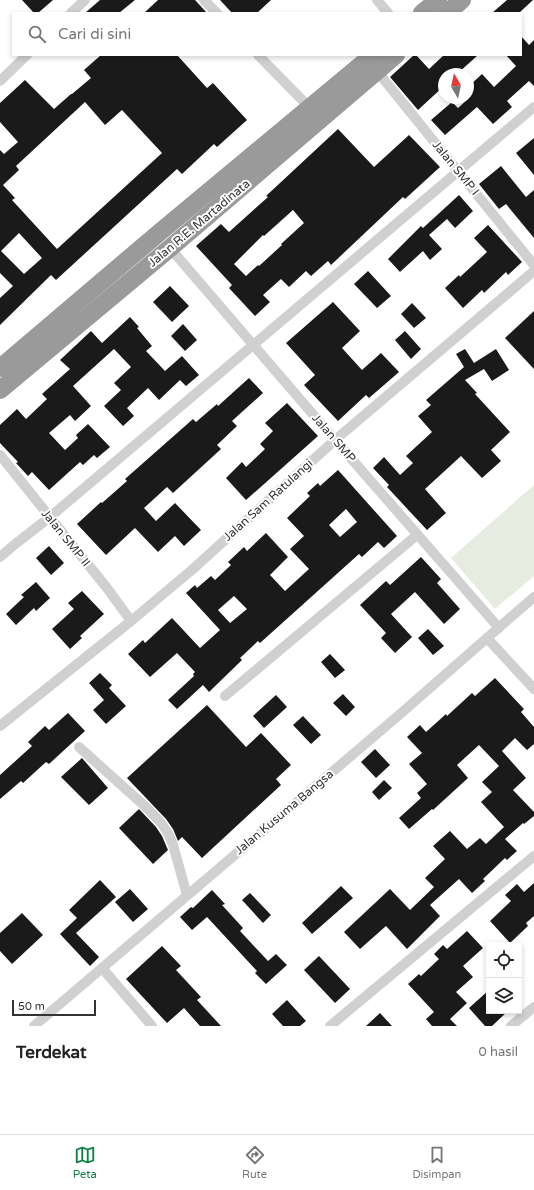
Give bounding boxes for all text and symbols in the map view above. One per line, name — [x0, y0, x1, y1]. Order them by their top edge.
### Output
search box — [12, 12, 522, 56]
icon: search — [26, 23, 48, 45]
text: Cari di sini — [58, 25, 131, 43]
north arrow — [438, 68, 474, 104]
street label: Jalan SMP I — [430, 138, 482, 198]
street label: Jalan R.E. Martadinata — [145, 176, 253, 270]
street label: Jalan SMP — [309, 411, 359, 465]
street label: Jalan Sam Ratulangi — [220, 456, 316, 544]
street label: Jalan SMP II — [39, 507, 93, 569]
street label: Jalan Kusuma Bangsa — [232, 767, 336, 857]
map controls — [486, 942, 522, 1014]
button: locate — [486, 942, 522, 978]
button: layers — [486, 978, 522, 1014]
scale bar — [12, 998, 96, 1017]
text: 50 m — [18, 1000, 45, 1013]
text: Terdekat — [16, 1042, 86, 1063]
text: 0 hasil — [479, 1044, 518, 1060]
tab: Peta — [73, 1144, 97, 1181]
tab: Rute — [242, 1144, 267, 1181]
tab: Disimpan — [412, 1144, 461, 1181]

